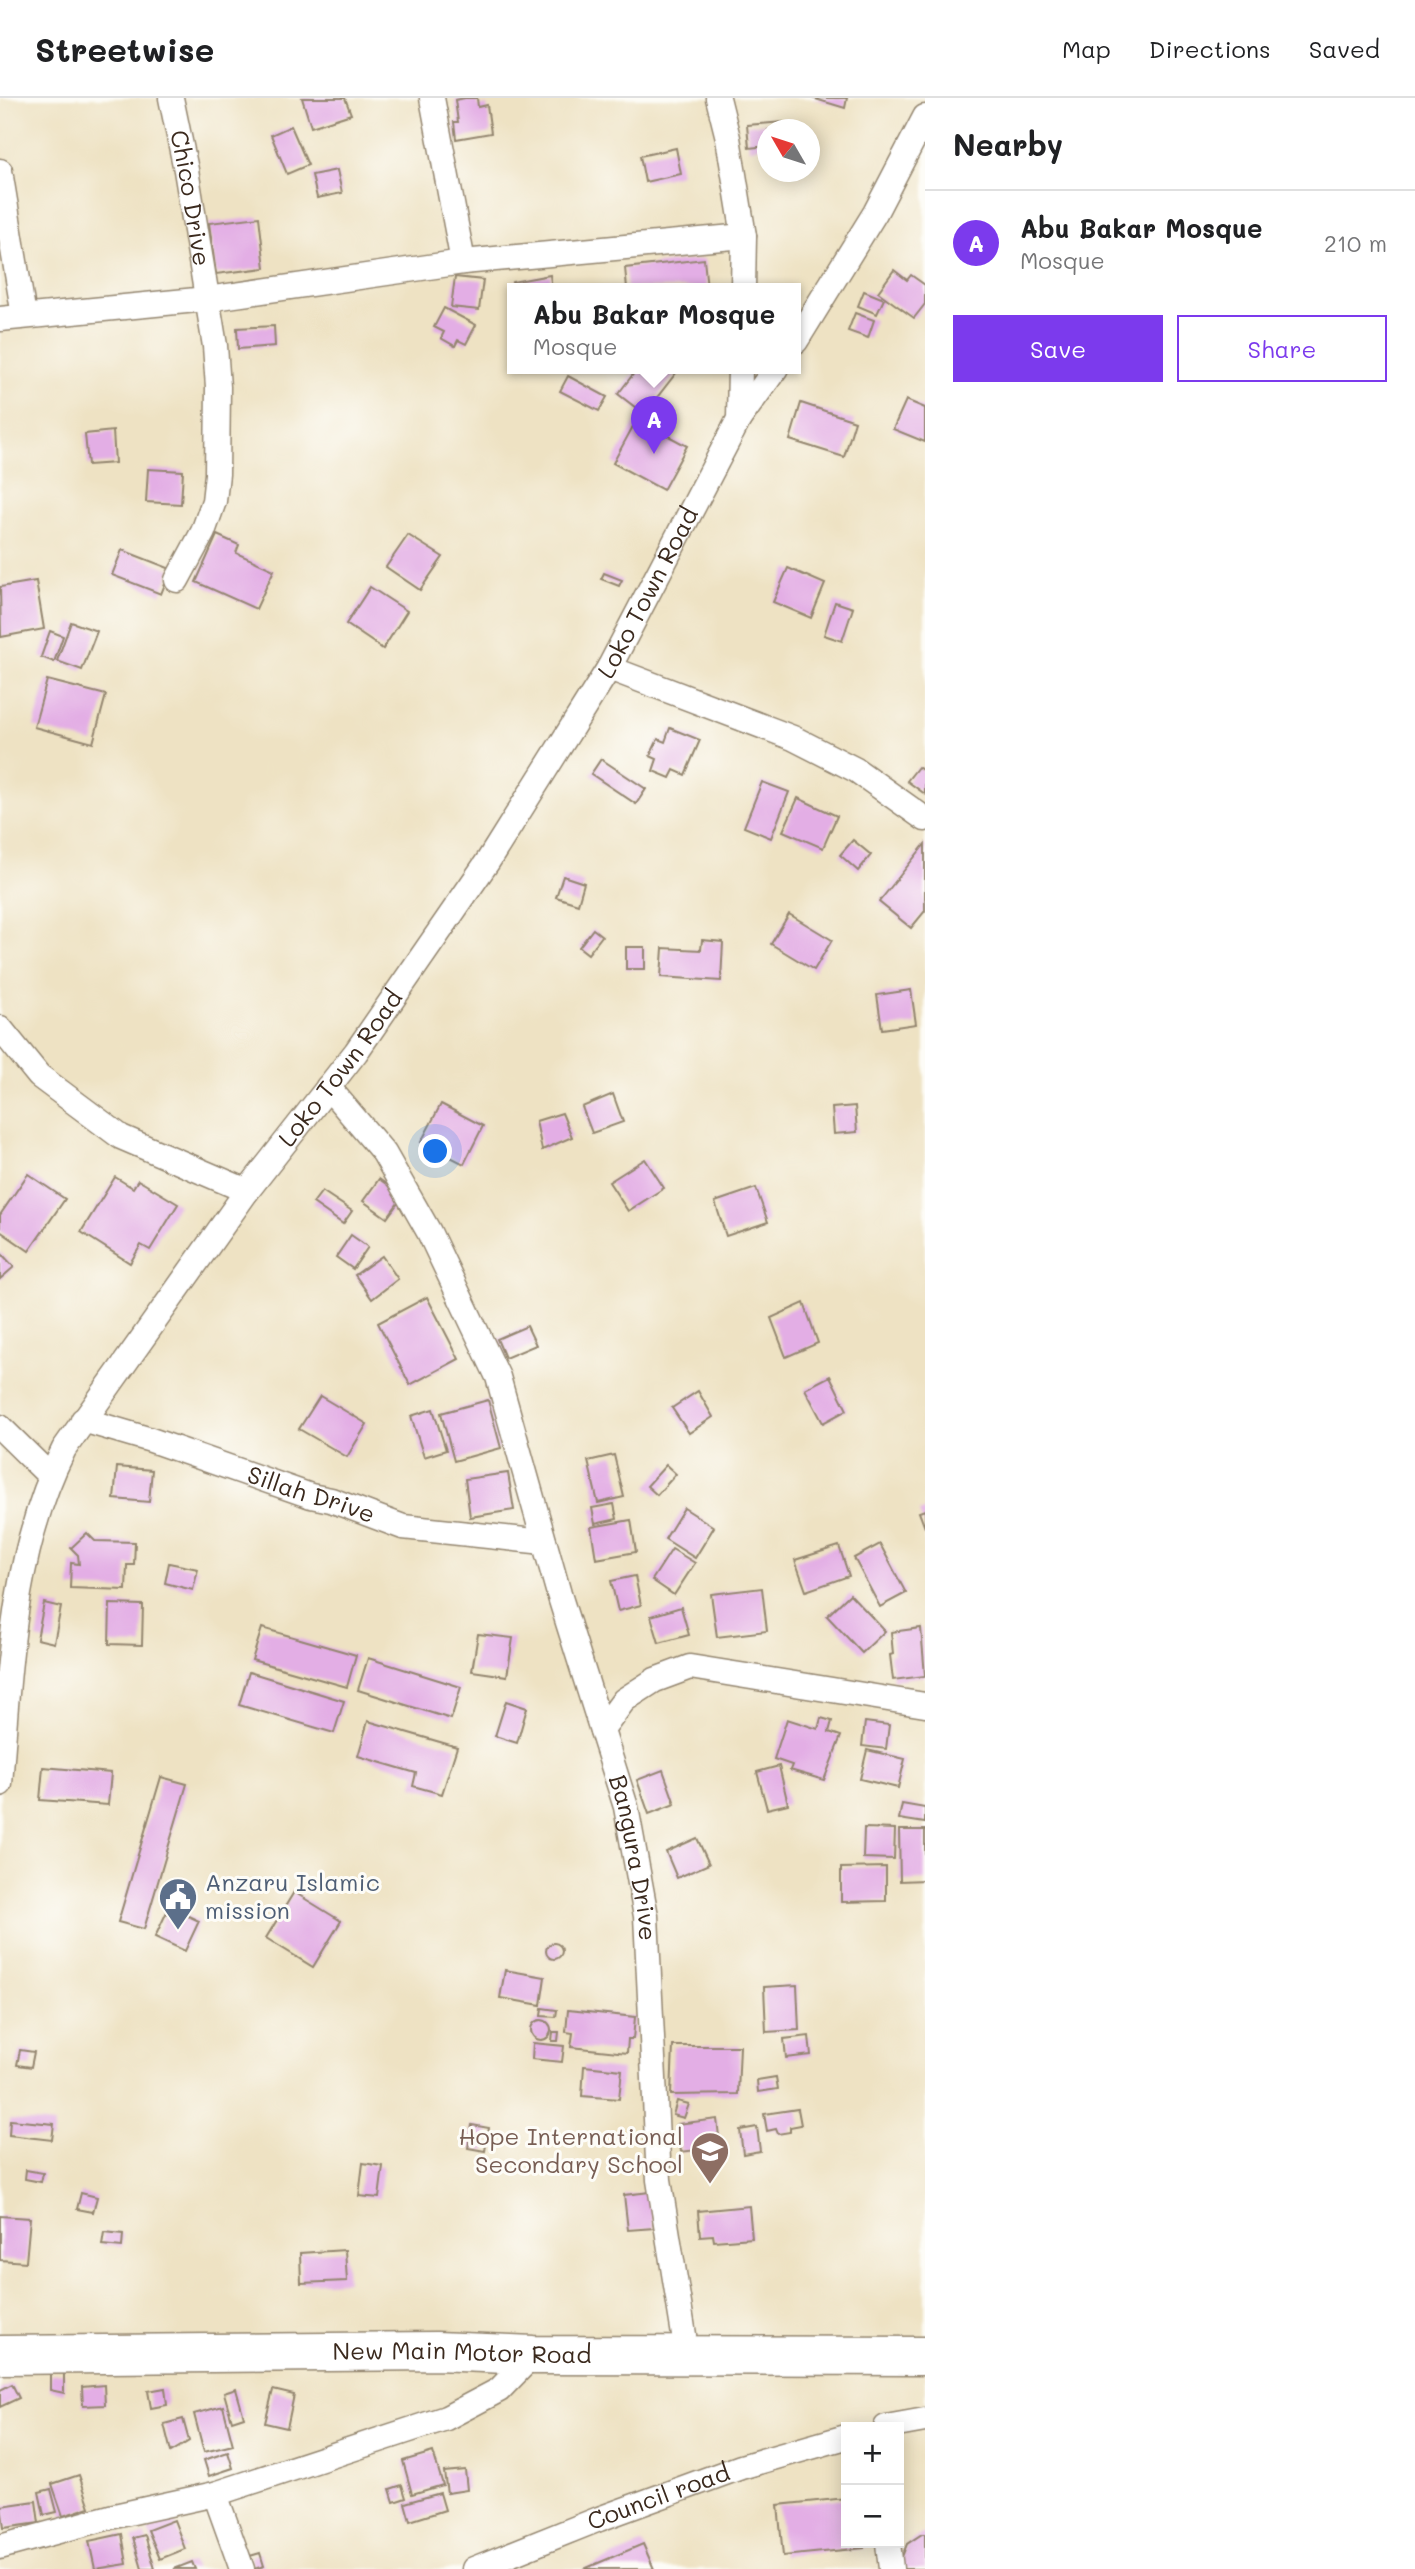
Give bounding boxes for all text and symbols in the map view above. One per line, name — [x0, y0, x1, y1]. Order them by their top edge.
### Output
text: Streetwise — [35, 27, 214, 70]
text: Map — [1062, 33, 1111, 64]
text: Directions — [1149, 33, 1271, 64]
text: Saved — [1309, 33, 1380, 64]
north arrow — [757, 119, 820, 182]
text: Nearby — [953, 124, 1063, 164]
street label: Chico Drive — [164, 127, 219, 268]
text: Abu Bakar Mosque — [1020, 211, 1262, 245]
text: A — [968, 228, 984, 258]
text: 210 m — [1324, 228, 1387, 258]
text: Mosque — [1020, 245, 1105, 275]
popup — [507, 283, 801, 374]
text: Abu Bakar Mosque — [533, 297, 775, 331]
button: Save — [953, 315, 1163, 382]
button: Share — [1177, 315, 1387, 382]
text: Mosque — [533, 331, 618, 361]
pin: A — [631, 396, 677, 454]
street label: Loko Town Road — [589, 502, 704, 684]
street label: Loko Town Road — [271, 983, 408, 1152]
your location — [418, 1134, 452, 1168]
street label: Sillah Drive — [243, 1458, 380, 1529]
street label: Bangura Drive — [603, 1770, 664, 1941]
place label: Anzaru Islamic mission — [205, 1866, 380, 1925]
public building icon: Anzaru Islamic mission — [157, 1876, 199, 1931]
place label: Hope International Secondary School — [458, 2120, 683, 2179]
school or university icon: Hope International Secondary School — [689, 2130, 731, 2185]
street label: New Main Motor Road — [332, 2334, 591, 2369]
map controls — [841, 2422, 904, 2548]
button: + — [841, 2422, 904, 2485]
street label: Council road — [582, 2456, 734, 2536]
button: − — [841, 2485, 904, 2548]

